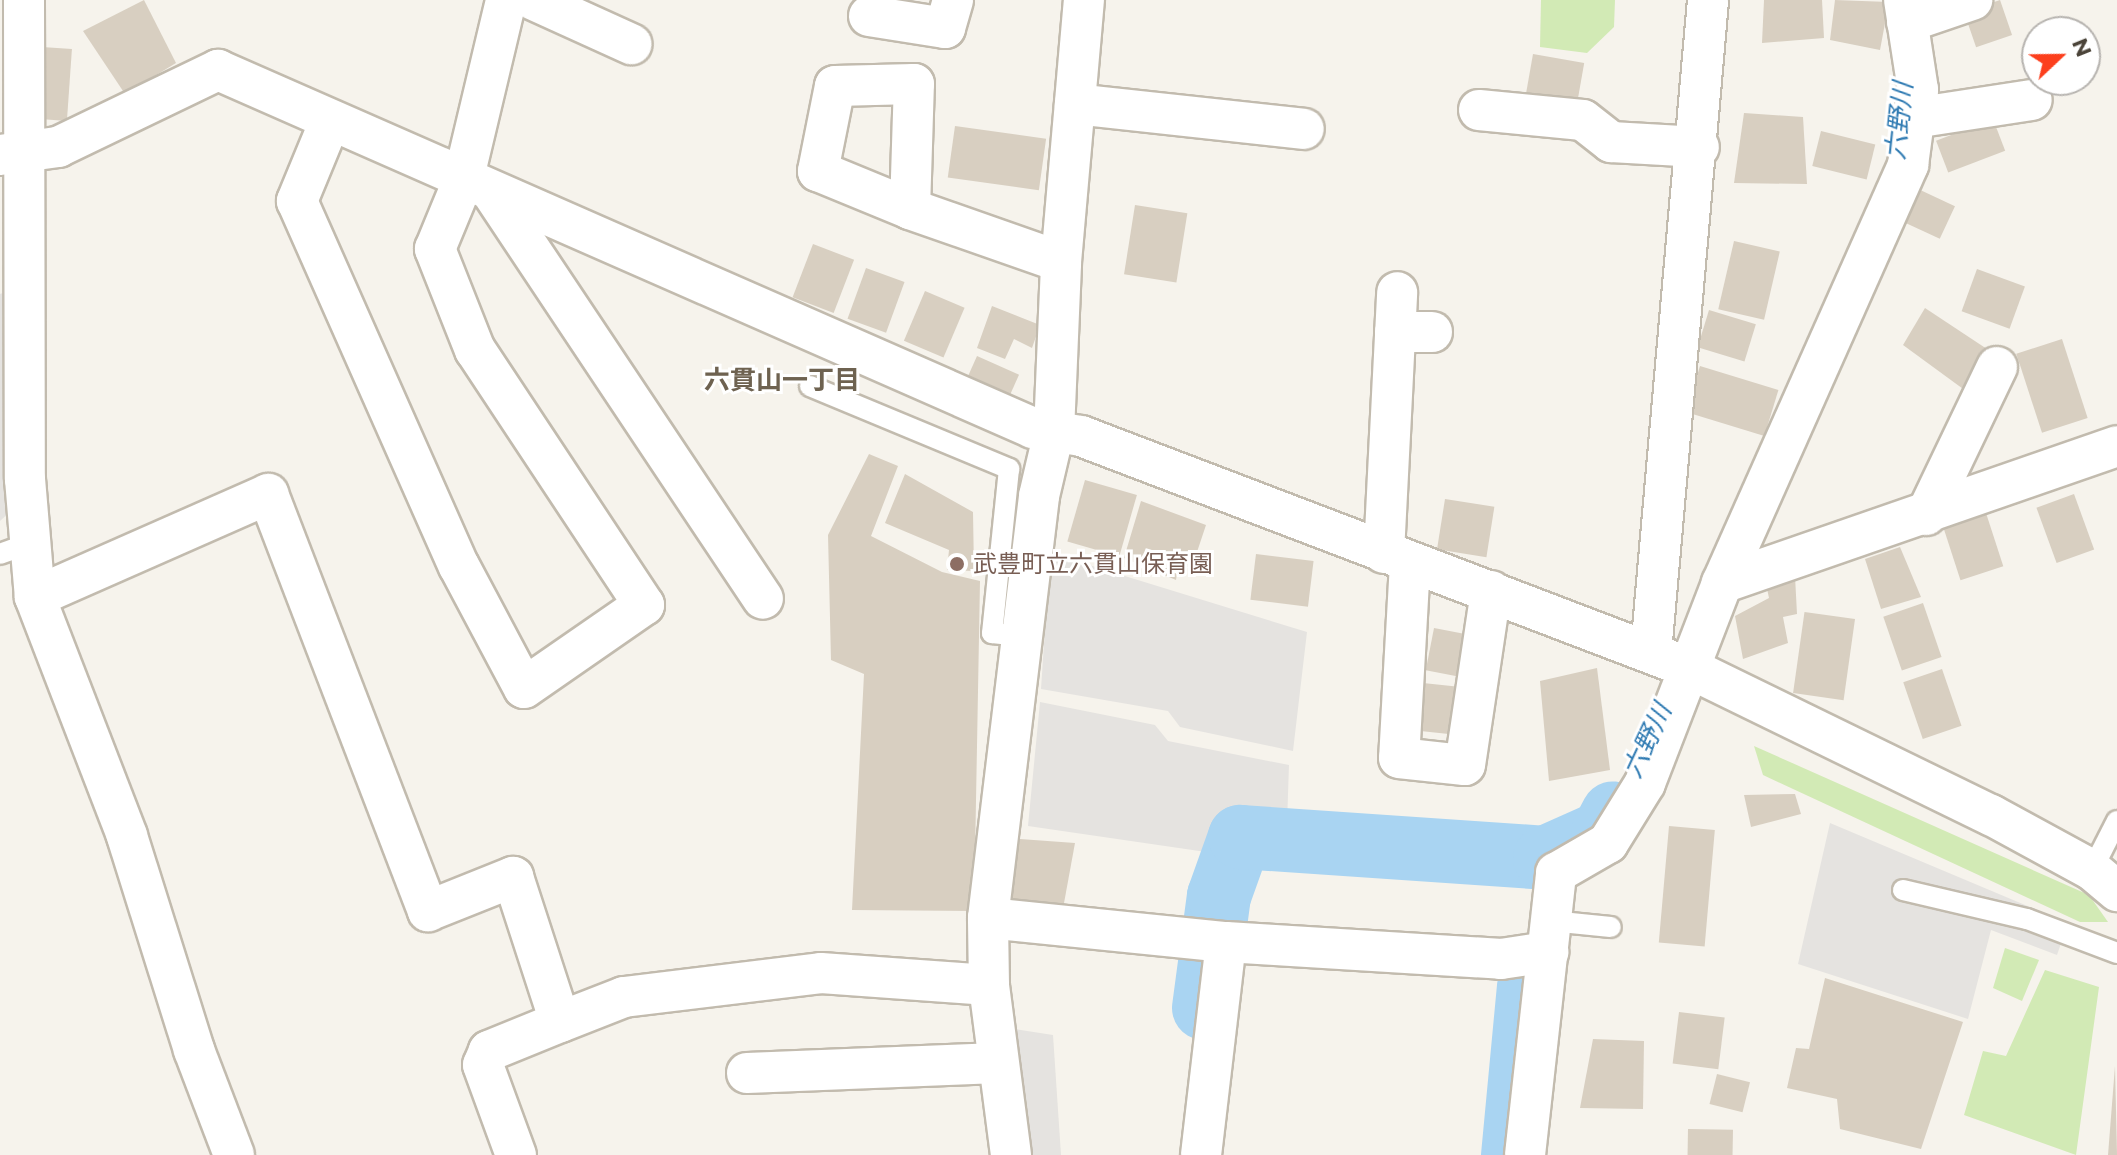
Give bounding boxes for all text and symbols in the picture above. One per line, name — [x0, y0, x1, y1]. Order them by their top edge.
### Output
north arrow — [2021, 16, 2101, 96]
text: N — [2066, 34, 2098, 61]
water label: 六野川 — [1880, 81, 1920, 161]
district label: 六貫山一丁目 — [704, 365, 860, 397]
place label: 武豊町立六貫山保育園 — [973, 550, 1213, 578]
marker: 武豊町立六貫山保育園 — [948, 555, 966, 573]
water label: 六野川 — [1617, 699, 1679, 783]

